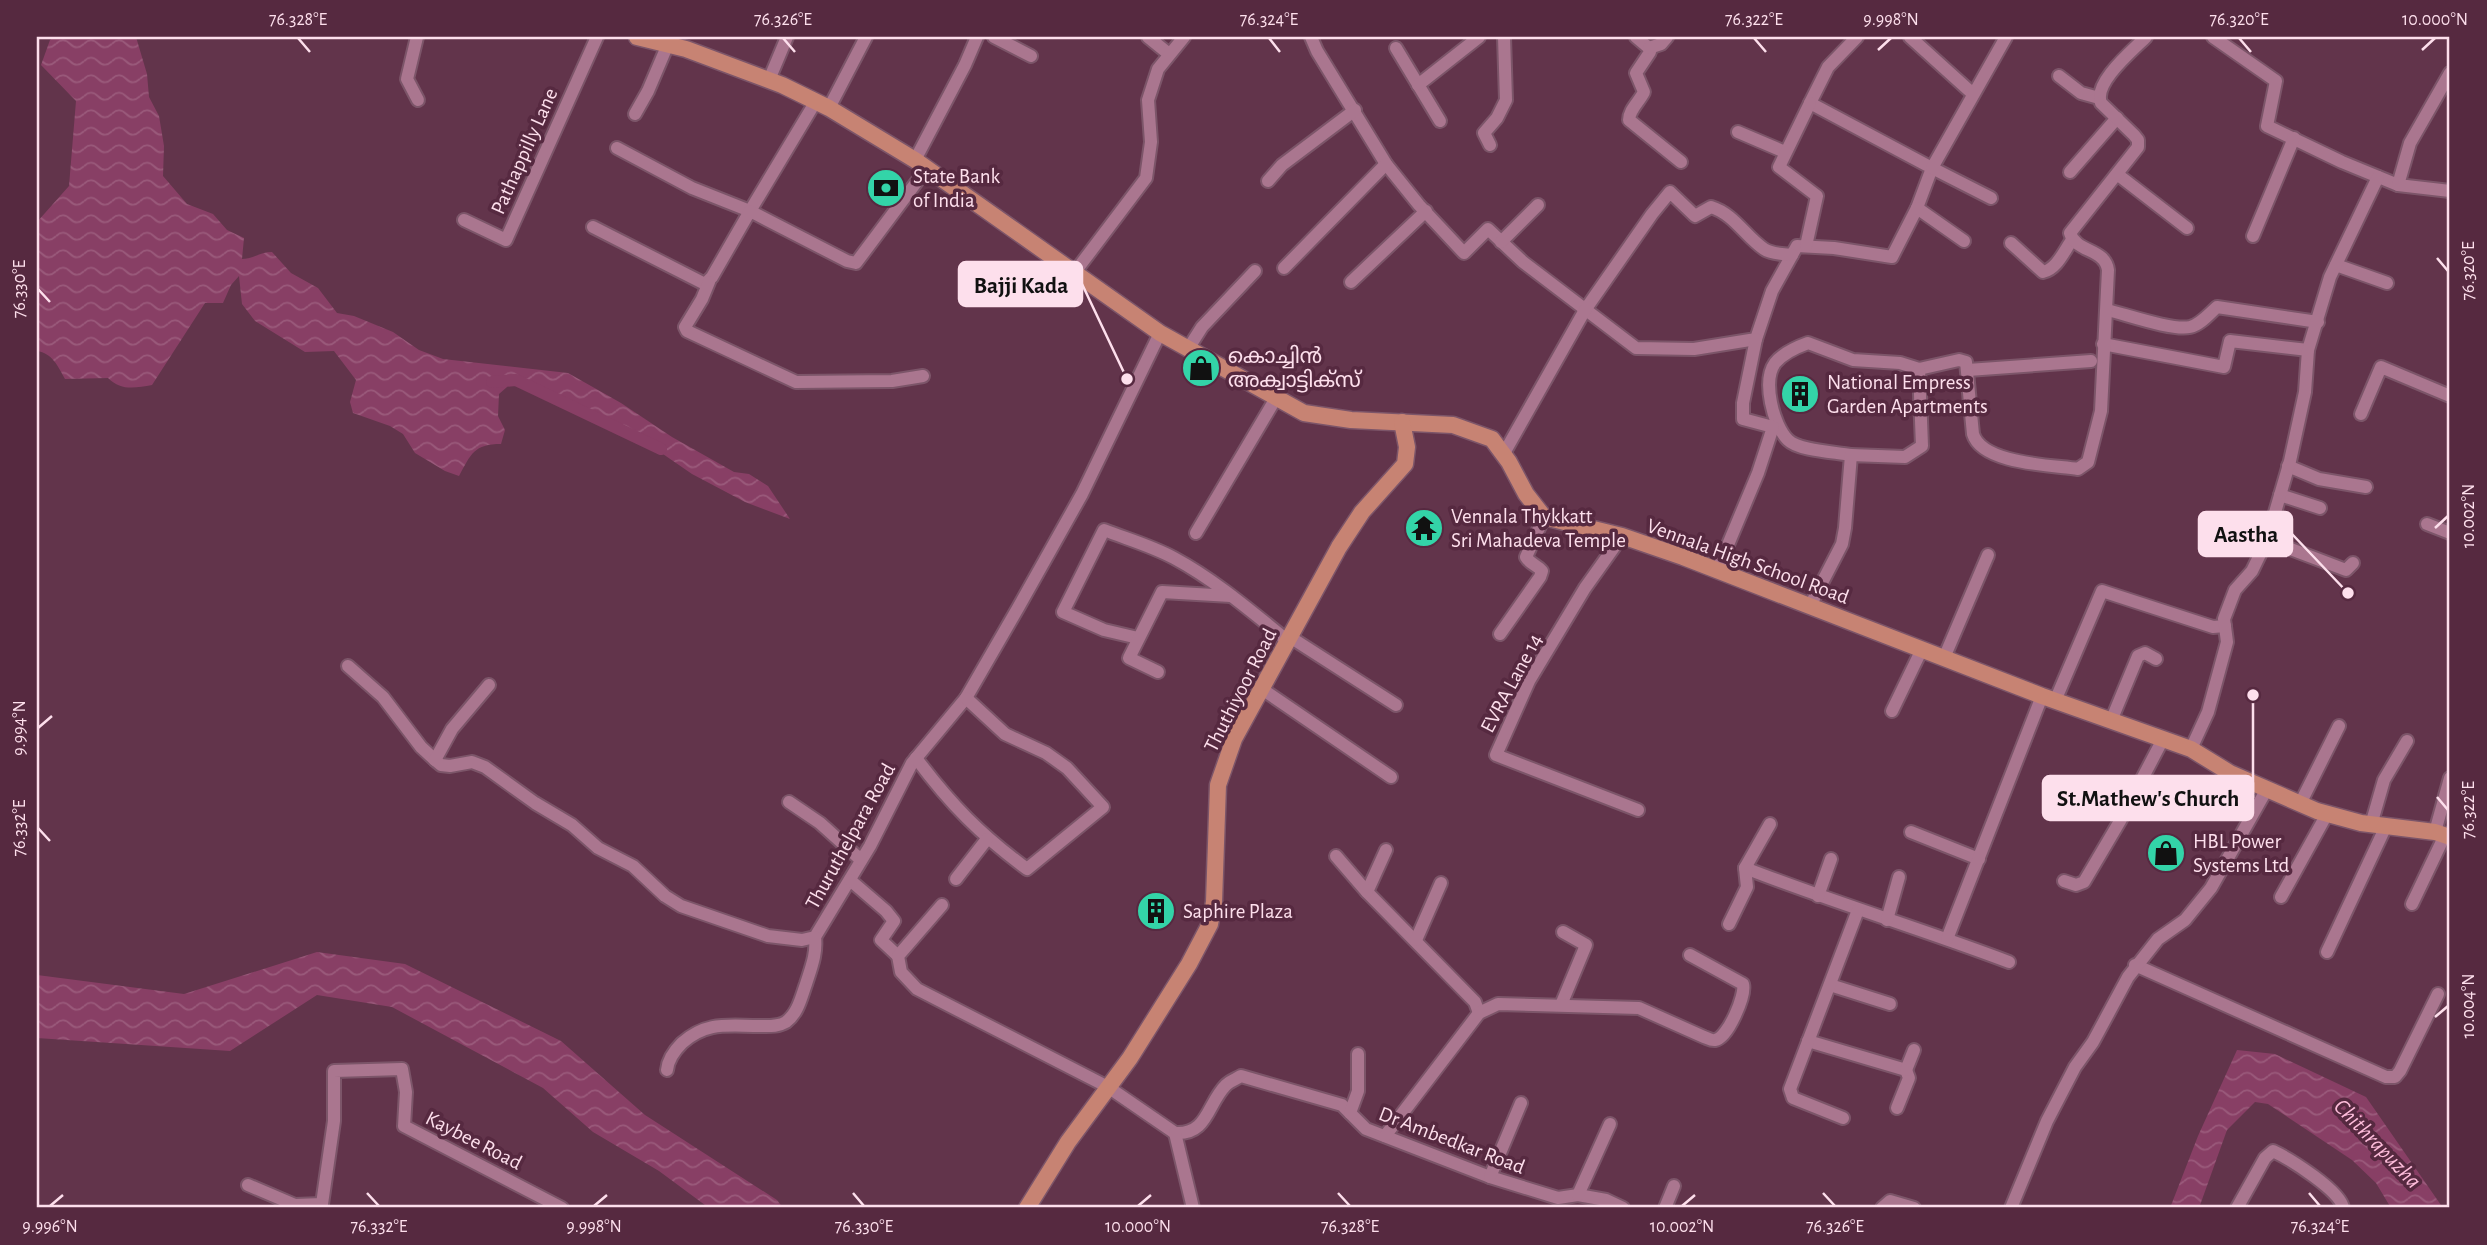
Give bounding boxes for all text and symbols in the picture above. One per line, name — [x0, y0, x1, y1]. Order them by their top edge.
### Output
text: 76.328°E — [269, 11, 327, 29]
text: 76.326°E — [754, 11, 812, 29]
text: 76.324°E — [1240, 11, 1298, 29]
text: 76.322°E — [1725, 11, 1783, 29]
text: 9.998°N — [1863, 11, 1919, 29]
text: 76.320°E — [2209, 11, 2269, 29]
text: 10.000°N — [2402, 11, 2468, 29]
street label: Pathappilly Lane — [487, 85, 562, 217]
place label: State Bank of India — [913, 166, 1000, 211]
bank icon: State Bank of India — [865, 167, 907, 209]
text: 76.320°E — [2460, 241, 2478, 301]
text: 76.330°E — [11, 259, 29, 318]
callout: Bajji Kada — [959, 262, 1082, 306]
text: Bajji Kada — [974, 275, 1068, 298]
place label: കൊച്ചിൻ അക്വാട്ടിക്സ് — [1228, 344, 1363, 393]
shop icon: കൊച്ചിൻ അക്വാട്ടിക്സ് — [1180, 347, 1222, 389]
place label: National Empress Garden Apartments — [1827, 372, 1988, 417]
building icon: National Empress Garden Apartments — [1779, 373, 1821, 415]
text: 10.002°N — [2460, 484, 2478, 548]
place label: Vennala Thykkatt Sri Mahadeva Temple — [1451, 506, 1626, 551]
temple icon: Vennala Thykkatt Sri Mahadeva Temple — [1403, 507, 1445, 549]
callout: Aastha — [2199, 512, 2292, 556]
street label: Vennala High School Road — [1644, 515, 1852, 608]
text: Aastha — [2214, 524, 2278, 547]
street label: Thuthiyoor Road — [1200, 625, 1281, 755]
street label: EVRA Lane 14 — [1477, 630, 1546, 736]
text: 9.994°N — [11, 700, 29, 756]
street label: Thuruthelpara Road — [802, 760, 899, 913]
callout: St.Mathew's Church — [2043, 776, 2253, 820]
text: 76.322°E — [2460, 781, 2478, 839]
text: St.Mathew's Church — [2057, 788, 2239, 811]
text: 76.332°E — [11, 799, 29, 857]
place label: HBL Power Systems Ltd — [2193, 831, 2289, 876]
shop icon: HBL Power Systems Ltd — [2145, 832, 2187, 874]
building icon: Saphire Plaza — [1135, 890, 1177, 932]
place label: Saphire Plaza — [1183, 901, 1293, 922]
text: 10.004°N — [2460, 973, 2478, 1039]
water label: Chithrapuzha — [2329, 1095, 2425, 1193]
street label: Dr Ambedkar Road — [1376, 1103, 1528, 1178]
street label: Kaybee Road — [422, 1107, 525, 1174]
text: 9.996°N — [22, 1218, 78, 1236]
text: 76.332°E — [350, 1218, 408, 1236]
text: 9.998°N — [566, 1218, 622, 1236]
text: 76.330°E — [835, 1218, 894, 1236]
text: 10.000°N — [1105, 1218, 1171, 1236]
text: 76.328°E — [1321, 1218, 1379, 1236]
text: 10.002°N — [1650, 1218, 1714, 1236]
text: 76.326°E — [1806, 1218, 1864, 1236]
text: 76.324°E — [2291, 1218, 2349, 1236]

